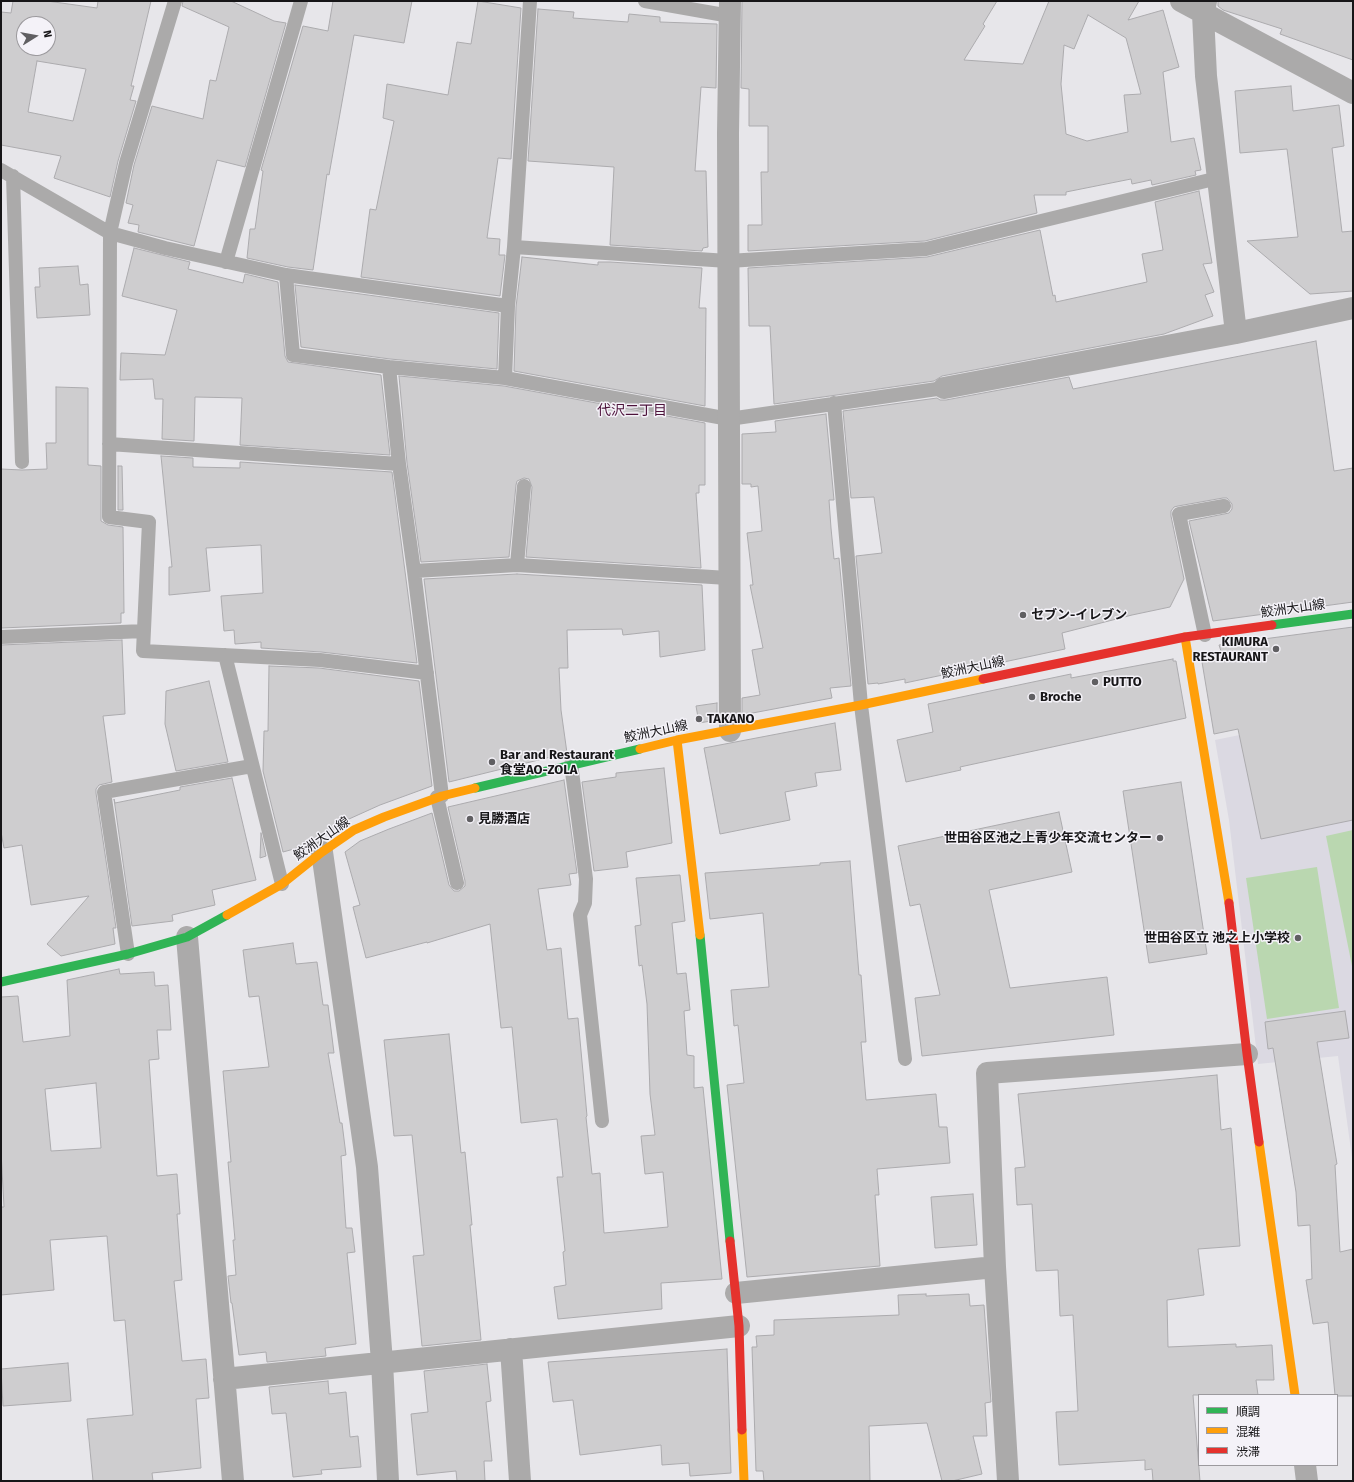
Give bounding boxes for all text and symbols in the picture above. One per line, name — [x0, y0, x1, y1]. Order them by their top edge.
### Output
north arrow — [16, 16, 56, 56]
text: N — [40, 29, 54, 39]
district label: 代沢二丁目 — [597, 403, 667, 419]
street label: 鮫洲大山線 — [1260, 597, 1326, 621]
place label: セブン-イレブン — [1031, 607, 1127, 623]
marker: セブン-イレブン — [1018, 610, 1028, 620]
place label: KIMURA RESTAURANT — [1192, 634, 1268, 665]
marker: KIMURA RESTAURANT — [1271, 644, 1281, 654]
street label: 鮫洲大山線 — [940, 654, 1006, 682]
place label: PUTTO — [1103, 674, 1142, 690]
marker: PUTTO — [1090, 677, 1100, 687]
place label: Broche — [1040, 689, 1081, 705]
marker: Broche — [1027, 692, 1037, 702]
place label: TAKANO — [707, 711, 755, 727]
marker: TAKANO — [694, 714, 704, 724]
street label: 鮫洲大山線 — [623, 718, 689, 746]
place label: Bar and Restaurant 食堂AO-ZOLA — [500, 747, 614, 778]
marker: Bar and Restaurant 食堂AO-ZOLA — [487, 757, 497, 767]
place label: 見勝酒店 — [478, 811, 530, 827]
street label: 鮫洲大山線 — [291, 814, 353, 864]
marker: 見勝酒店 — [465, 814, 475, 824]
place label: 世田谷区池之上青少年交流センター — [944, 830, 1152, 846]
marker: 世田谷区池之上青少年交流センター — [1155, 833, 1165, 843]
place label: 世田谷区立 池之上小学校 — [1144, 930, 1290, 946]
marker: 世田谷区立 池之上小学校 — [1293, 933, 1303, 943]
legend — [1198, 1394, 1338, 1466]
text: 順調 — [1236, 1405, 1260, 1419]
text: 混雑 — [1236, 1425, 1260, 1439]
text: 渋滞 — [1236, 1445, 1260, 1459]

